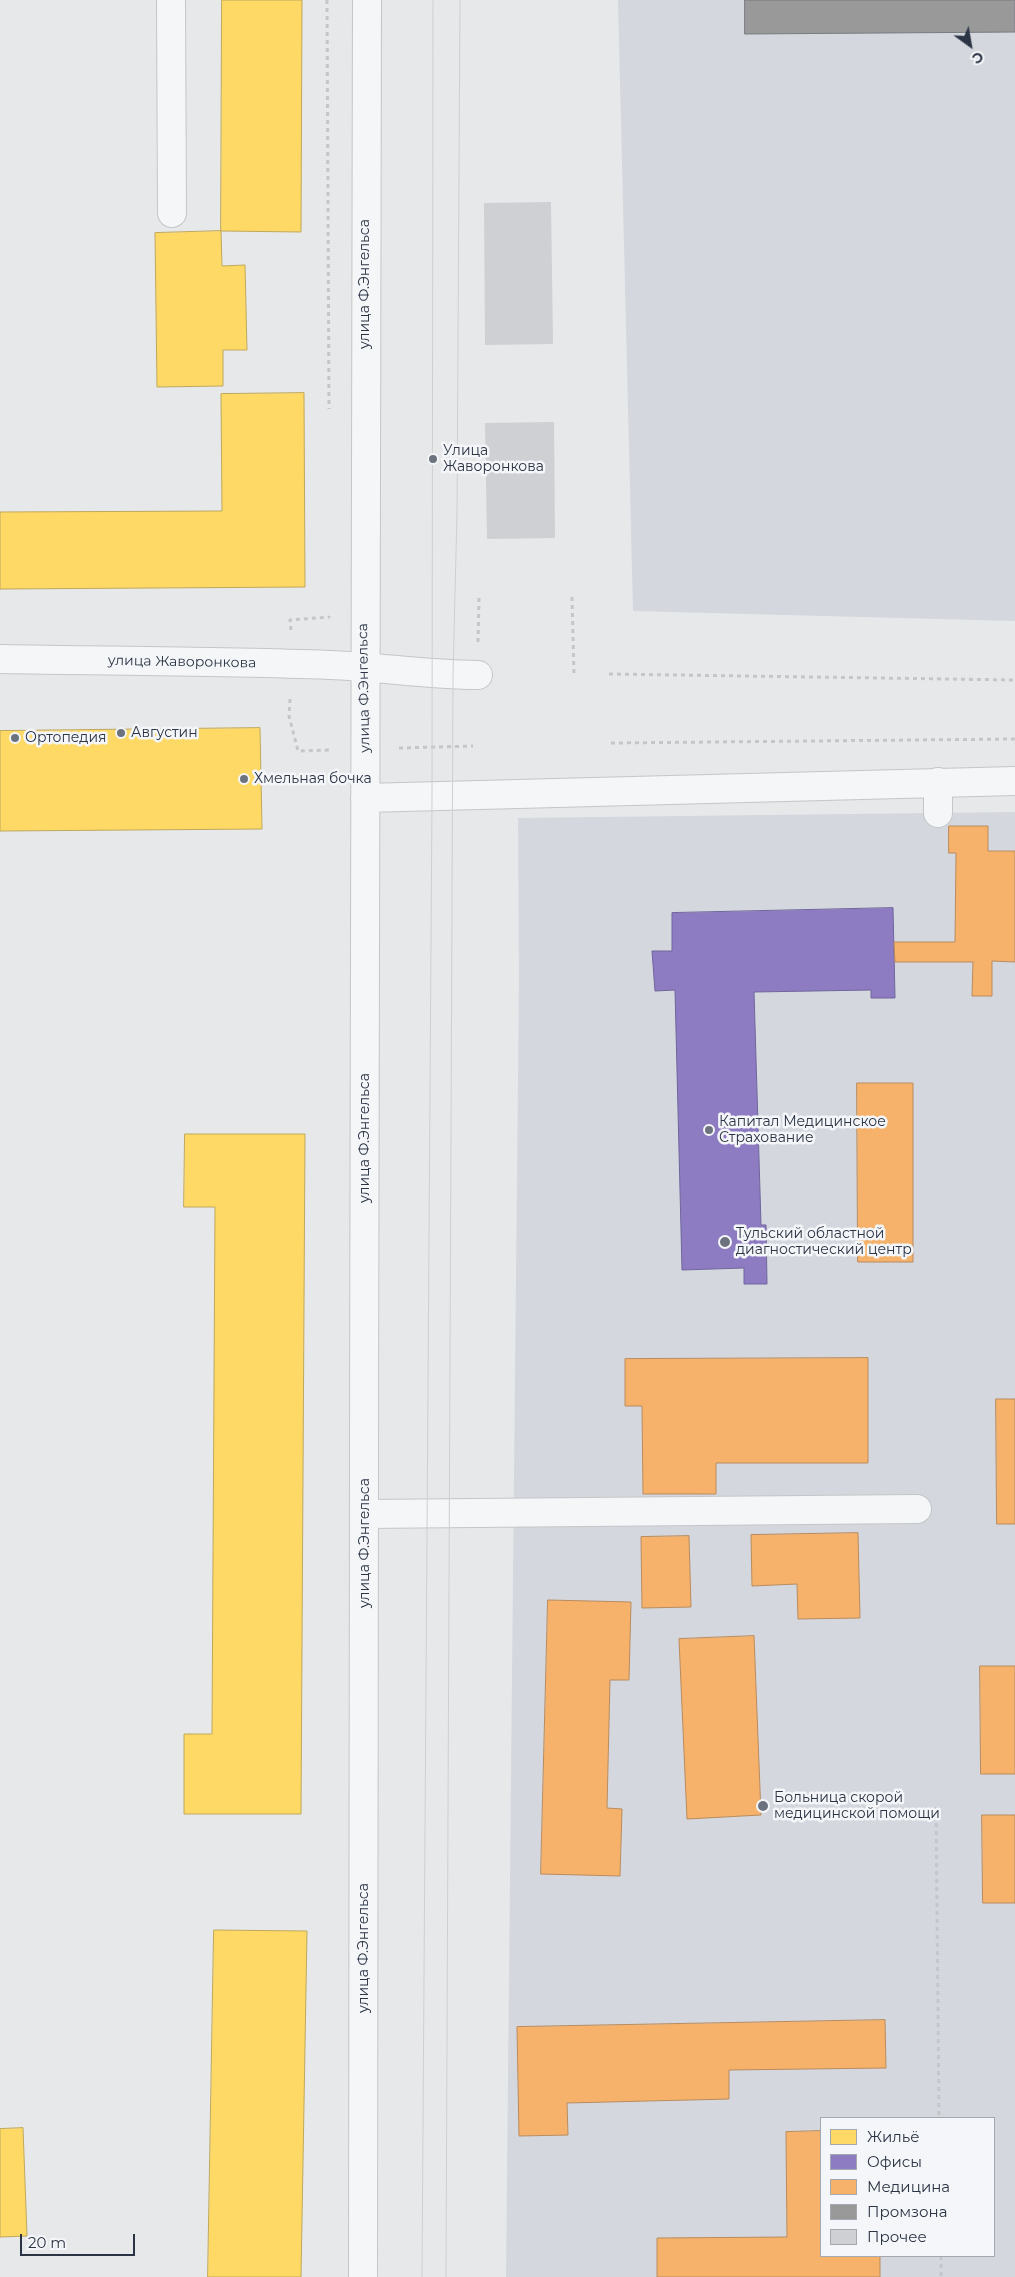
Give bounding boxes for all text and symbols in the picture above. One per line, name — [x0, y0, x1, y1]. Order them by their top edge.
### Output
north arrow — [945, 20, 995, 70]
text: С — [969, 47, 987, 68]
street label: улица Ф.Энгельса — [357, 219, 373, 349]
place label: Улица Жаворонкова — [443, 443, 544, 476]
marker: Улица Жаворонкова — [427, 453, 439, 465]
street label: улица Ф.Энгельса — [354, 623, 374, 753]
street label: улица Жаворонкова — [108, 652, 256, 672]
place label: Августин — [131, 725, 198, 741]
marker: Августин — [115, 727, 127, 739]
place label: Ортопедия — [25, 730, 107, 746]
marker: Ортопедия — [9, 732, 21, 744]
place label: Хмельная бочка — [254, 771, 372, 787]
marker: Хмельная бочка — [238, 773, 250, 785]
street label: улица Ф.Энгельса — [357, 1073, 373, 1203]
place label: Капитал Медицинское Страхование — [719, 1114, 886, 1146]
marker: Капитал Медицинское Страхование — [703, 1124, 715, 1136]
place label: Тульский областной диагностический центр — [736, 1226, 912, 1258]
marker: Тульский областной диагностический центр — [718, 1235, 732, 1249]
street label: улица Ф.Энгельса — [357, 1478, 373, 1608]
place label: Больница скорой медицинской помощи — [774, 1790, 940, 1822]
marker: Больница скорой медицинской помощи — [756, 1799, 770, 1813]
street label: улица Ф.Энгельса — [356, 1883, 372, 2013]
legend — [820, 2117, 995, 2257]
text: Жильё — [867, 2127, 920, 2146]
text: Офисы — [867, 2152, 922, 2171]
text: Медицина — [867, 2177, 950, 2196]
text: Промзона — [867, 2202, 947, 2221]
scale bar — [22, 2224, 138, 2256]
text: Прочее — [867, 2227, 927, 2246]
text: 20 m — [28, 2233, 66, 2252]

